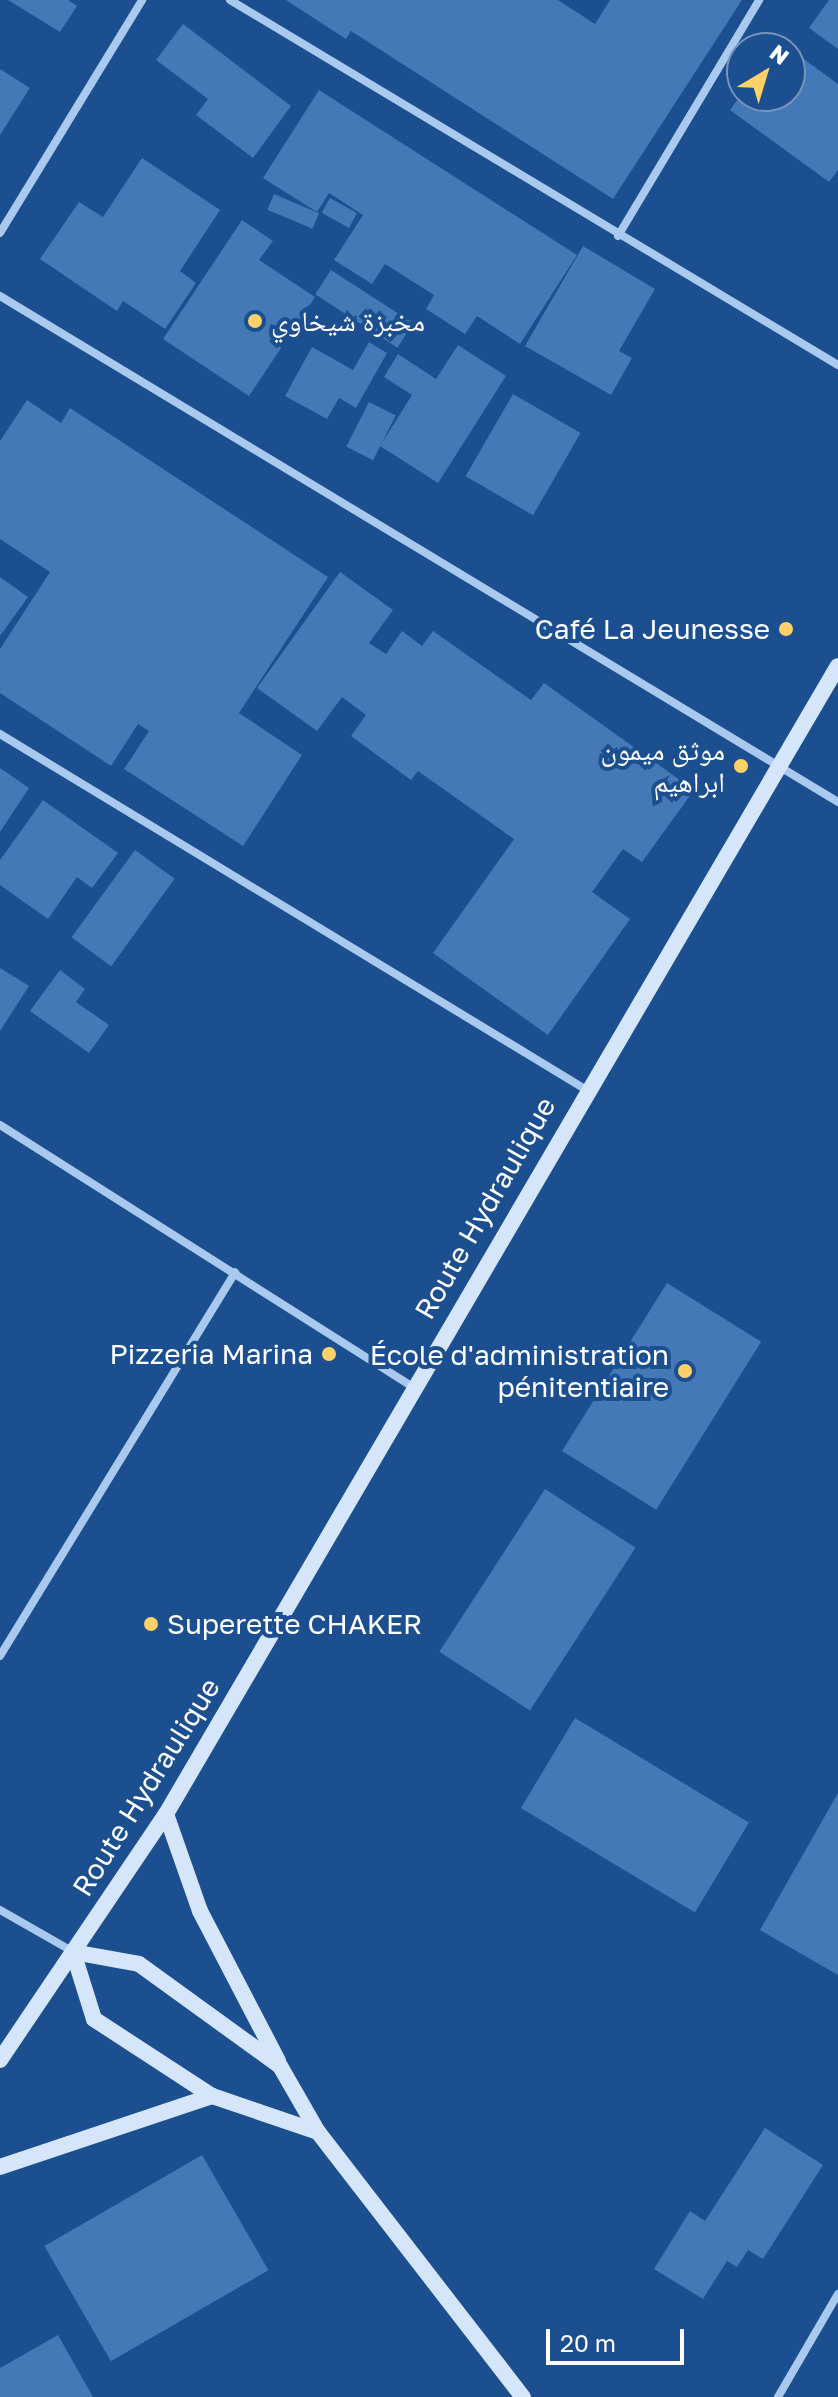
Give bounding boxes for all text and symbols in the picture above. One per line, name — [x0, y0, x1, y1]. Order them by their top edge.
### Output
north arrow — [726, 32, 806, 112]
text: N — [765, 38, 795, 70]
place label: مخبزة شيخاوي — [271, 304, 425, 338]
marker: مخبزة شيخاوي — [246, 312, 264, 330]
place label: Café La Jeunesse — [535, 612, 770, 646]
marker: Café La Jeunesse — [777, 620, 795, 638]
place label: موثق ميمون ابراهيم — [601, 733, 725, 799]
marker: موثق ميمون ابراهيم — [732, 757, 750, 775]
street label: Route Hydraulique — [408, 1091, 562, 1325]
place label: Pizzeria Marina — [109, 1337, 313, 1371]
place label: École d'administration pénitentiaire — [370, 1338, 669, 1404]
marker: Pizzeria Marina — [320, 1345, 338, 1363]
marker: École d'administration pénitentiaire — [676, 1362, 694, 1380]
place label: Superette CHAKER — [167, 1607, 422, 1641]
marker: Superette CHAKER — [142, 1615, 160, 1633]
street label: Route Hydraulique — [65, 1672, 227, 1902]
scale bar — [550, 2313, 688, 2363]
text: 20 m — [560, 2328, 616, 2357]

